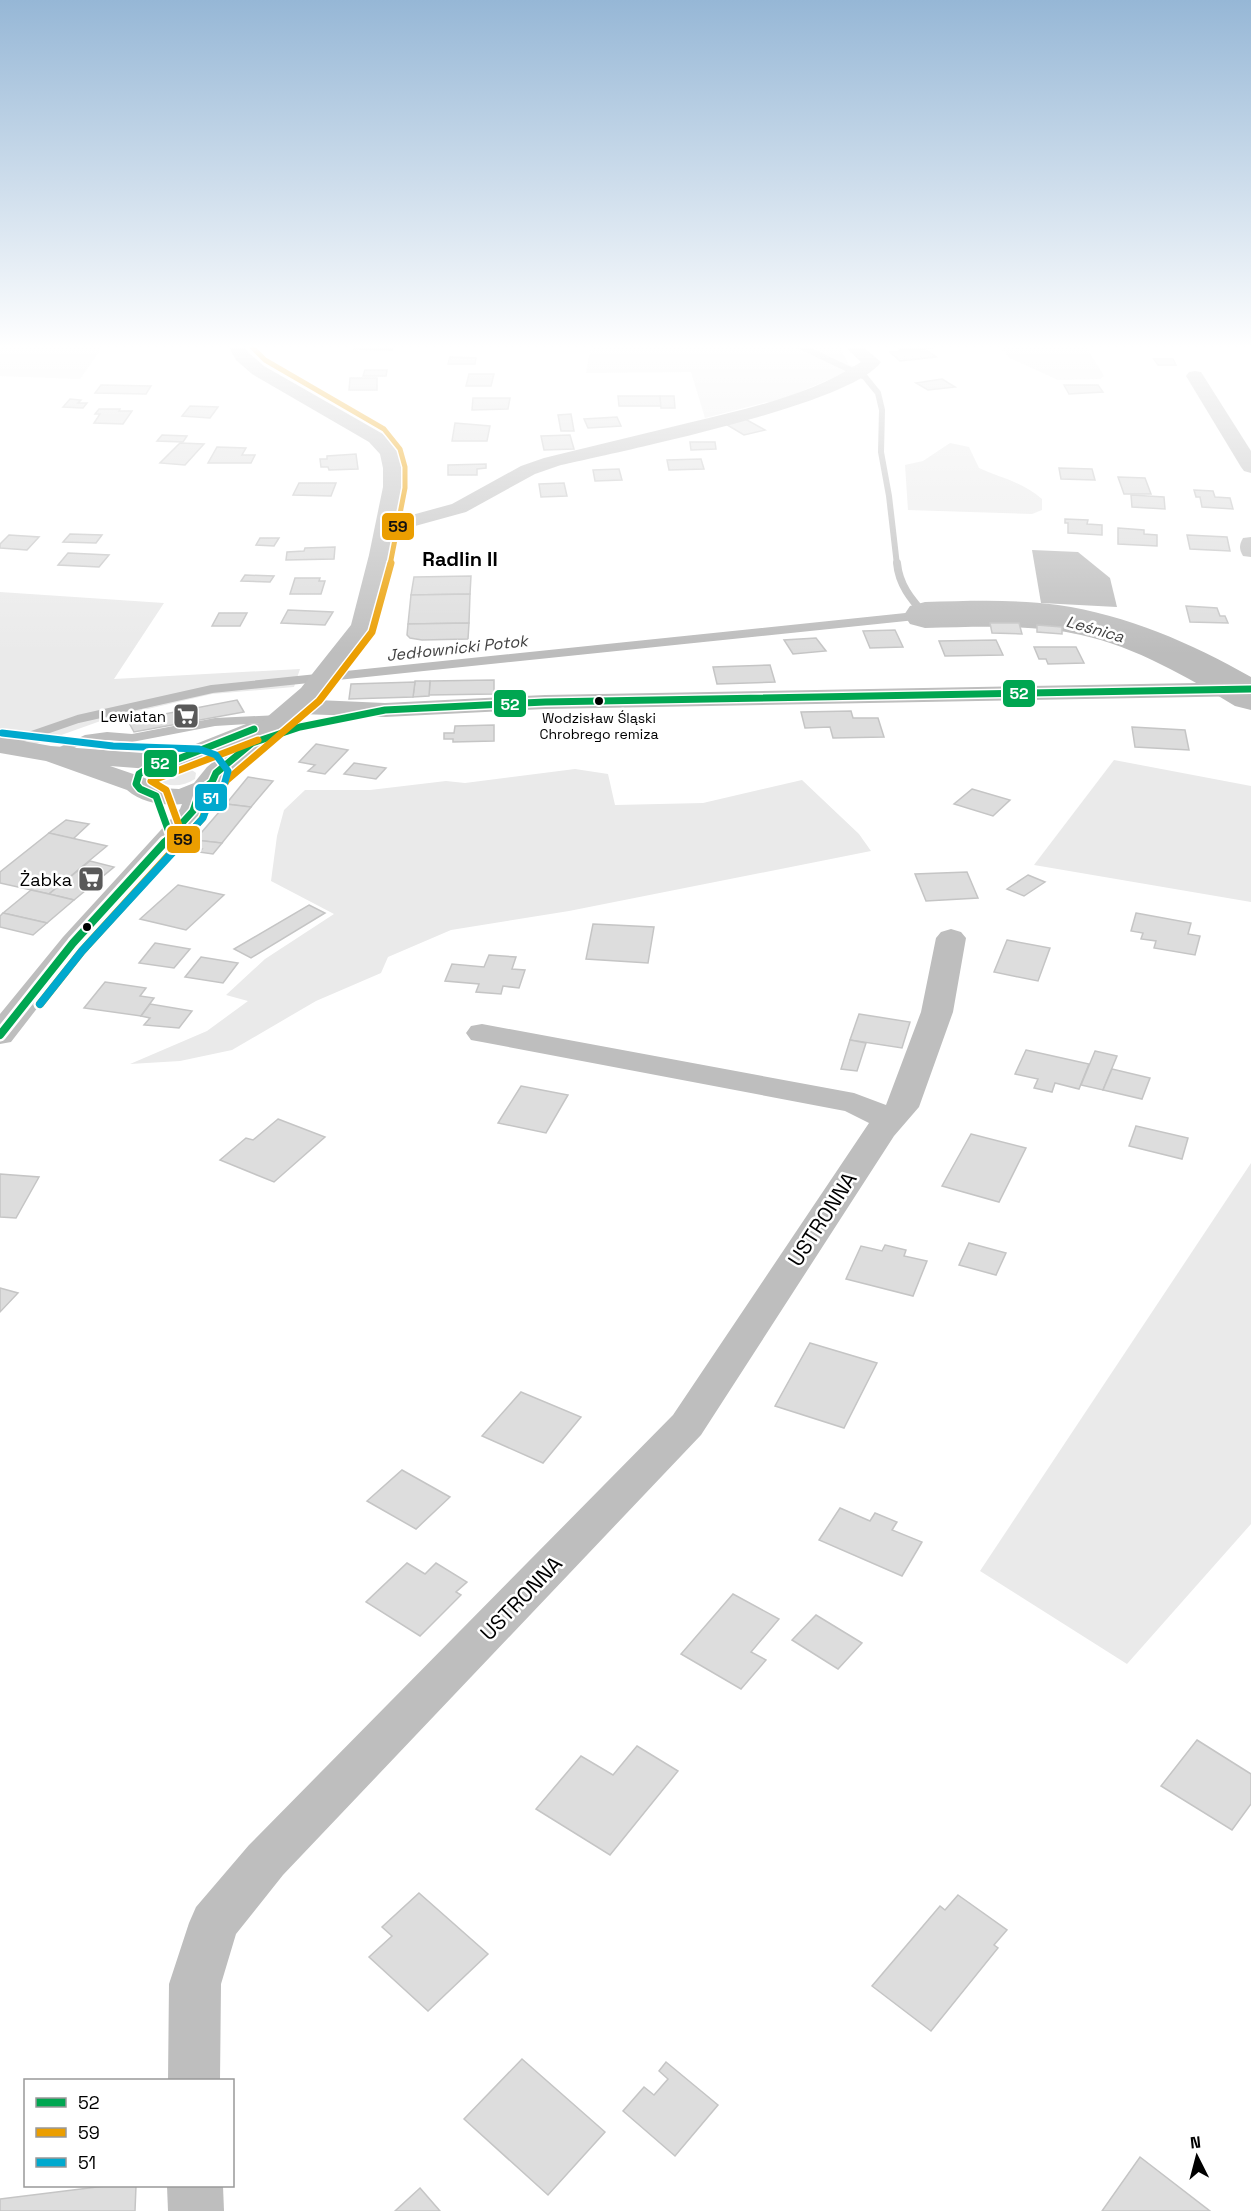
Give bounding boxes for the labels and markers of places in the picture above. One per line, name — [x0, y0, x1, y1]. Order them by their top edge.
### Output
marker: Wodzisław Śląski Chrobrego remiza — [593, 695, 605, 707]
supermarket icon: Lewiatan — [171, 701, 201, 731]
place label: Lewiatan — [101, 707, 166, 726]
place label: Wodzisław Śląski Chrobrego remiza — [540, 709, 658, 743]
supermarket icon: Żabka — [76, 864, 106, 894]
place label: Żabka — [20, 868, 72, 891]
unlabelled marker — [81, 921, 93, 933]

